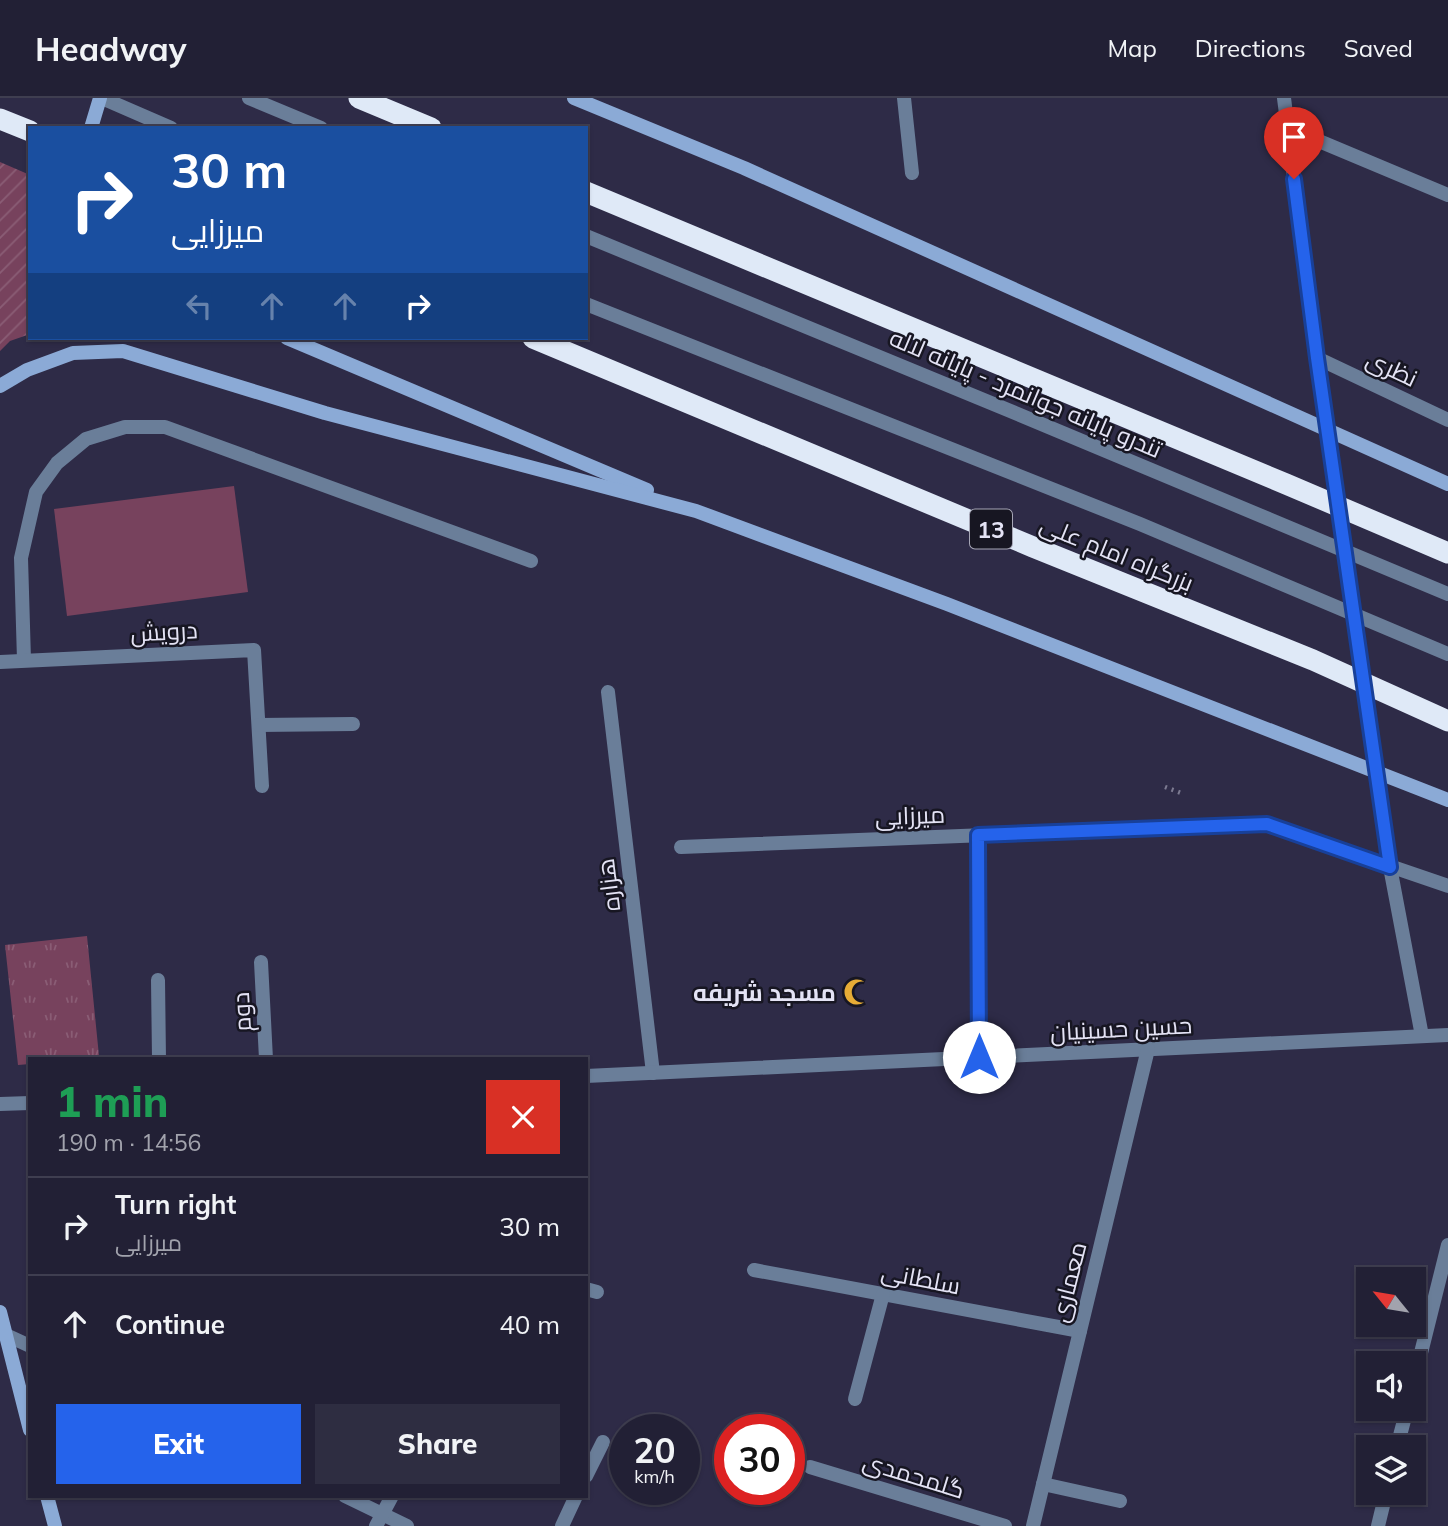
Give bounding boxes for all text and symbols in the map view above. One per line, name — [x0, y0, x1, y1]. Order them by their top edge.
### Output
text: Headway — [35, 28, 187, 69]
text: Map — [1107, 33, 1157, 63]
text: Directions — [1195, 33, 1306, 63]
text: Saved — [1344, 33, 1413, 63]
pin — [1264, 107, 1324, 179]
icon: arrive — [1275, 118, 1313, 156]
text: 30 m — [171, 139, 287, 200]
icon: right — [56, 154, 147, 245]
text: میرزایی — [171, 210, 264, 250]
icon: left — [180, 287, 218, 325]
icon: ahead — [253, 287, 291, 325]
icon: ahead — [326, 287, 364, 325]
icon: right — [399, 287, 437, 325]
street label: تندرو پایانه جوانمرد - پایانه لاله — [885, 322, 1167, 466]
street label: نظری — [1362, 343, 1422, 393]
street label: بزرگراه امام علی — [1035, 509, 1198, 599]
road number: 13 — [970, 510, 1012, 548]
street label: درویش — [130, 614, 198, 648]
street label: میرزایی — [874, 799, 946, 831]
street label: هزاره — [590, 857, 626, 913]
place label: مسجد شریفه — [693, 977, 836, 1007]
mosque icon: مسجد شریفه — [842, 977, 872, 1007]
street label: دوم — [225, 991, 259, 1033]
street label: حسین حسینیان — [1049, 1009, 1193, 1047]
position arrow — [942, 1020, 1016, 1094]
text: 1 min — [56, 1075, 169, 1128]
button: close — [486, 1080, 560, 1154]
text: 190 m · 14:56 — [56, 1128, 201, 1157]
text: Turn right — [115, 1188, 236, 1221]
icon: right — [56, 1207, 94, 1245]
text: 30 m — [499, 1210, 560, 1243]
text: میرزایی — [115, 1228, 182, 1257]
street label: معماری — [1044, 1239, 1092, 1325]
street label: سلطانی — [879, 1256, 963, 1300]
north arrow — [1356, 1267, 1426, 1337]
map controls — [1356, 1267, 1426, 1505]
icon: ahead — [56, 1305, 94, 1343]
text: Continue — [115, 1308, 225, 1341]
text: 40 m — [499, 1308, 560, 1341]
button: sound — [1356, 1351, 1426, 1421]
button: Exit — [56, 1404, 301, 1484]
button: Share — [315, 1404, 560, 1484]
speed limit sign: 30 — [714, 1414, 805, 1505]
text: 20 — [633, 1428, 676, 1472]
button: layers — [1356, 1435, 1426, 1505]
street label: گلمحمدی — [860, 1445, 968, 1505]
text: km/h — [634, 1465, 675, 1488]

